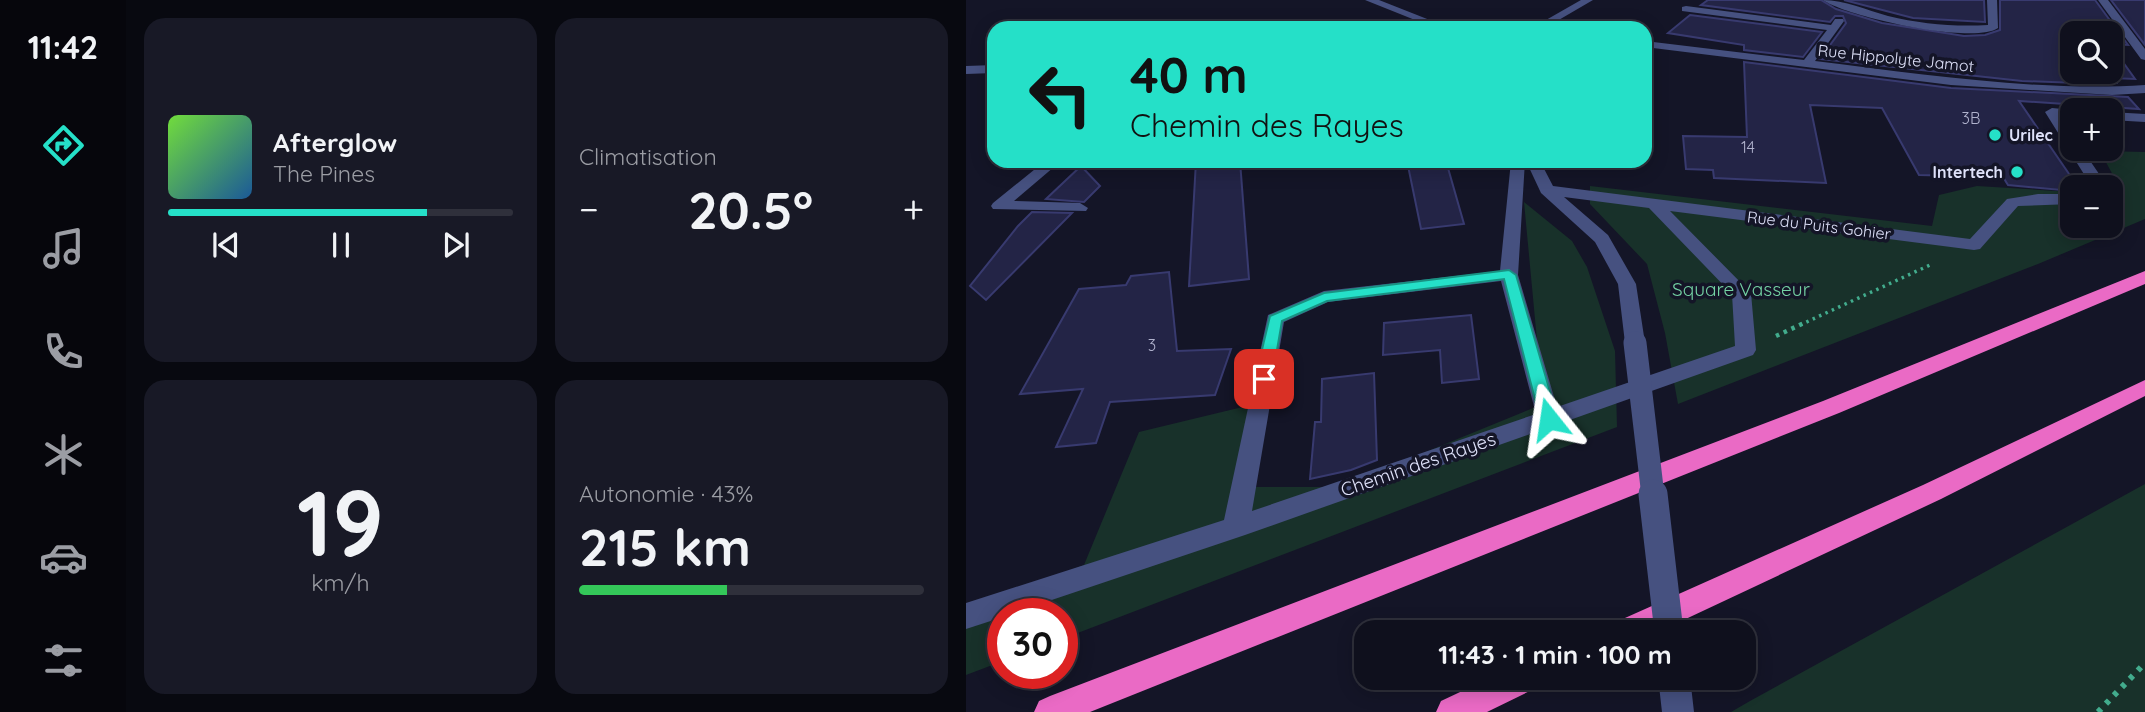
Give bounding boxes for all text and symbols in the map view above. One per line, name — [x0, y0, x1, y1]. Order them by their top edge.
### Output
map controls — [2060, 21, 2123, 238]
button: search — [2060, 21, 2123, 84]
text: 11:42 — [28, 27, 98, 67]
street label: Rue Hippolyte Jamot — [1817, 40, 1975, 76]
text: 40 m — [1130, 44, 1248, 105]
icon: left — [1015, 49, 1106, 140]
button: + — [2060, 98, 2123, 161]
text: Chemin des Rayes — [1130, 105, 1404, 145]
house number: 3B — [1962, 108, 1980, 128]
icon: directions — [39, 121, 88, 170]
place label: Urilec — [2009, 125, 2053, 145]
text: Afterglow — [273, 126, 397, 159]
marker: Urilec — [1987, 127, 2003, 143]
house number: 14 — [1741, 137, 1755, 157]
text: Climatisation — [579, 142, 717, 171]
text: The Pines — [273, 159, 375, 188]
place label: Intertech — [1933, 162, 2003, 182]
marker: Intertech — [2009, 164, 2025, 180]
button: − — [2060, 175, 2123, 238]
text: 20.5° — [688, 177, 813, 242]
text: − — [579, 185, 599, 233]
text: + — [903, 185, 924, 233]
street label: Rue du Puits Gohier — [1746, 206, 1892, 244]
icon: music — [39, 224, 88, 273]
icon: previous — [207, 226, 245, 264]
icon: pause — [322, 226, 360, 264]
icon: next — [437, 226, 475, 264]
park label: Square Vasseur — [1672, 277, 1811, 301]
icon: phone — [39, 327, 88, 376]
house number: 3 — [1148, 335, 1156, 355]
pin — [1234, 349, 1294, 409]
icon: arrive — [1245, 360, 1283, 398]
position arrow — [1512, 382, 1586, 456]
street label: Chemin des Rayes — [1337, 426, 1499, 502]
icon: climate — [39, 430, 88, 479]
text: 19 — [297, 465, 384, 579]
text: Autonomie · 43% — [579, 479, 753, 508]
text: 215 km — [579, 514, 751, 579]
icon: car — [39, 533, 88, 582]
text: km/h — [311, 568, 370, 597]
speed limit sign: 30 — [987, 598, 1078, 689]
icon: filters — [39, 636, 88, 685]
text: 11:43 · 1 min · 100 m — [1438, 638, 1672, 671]

